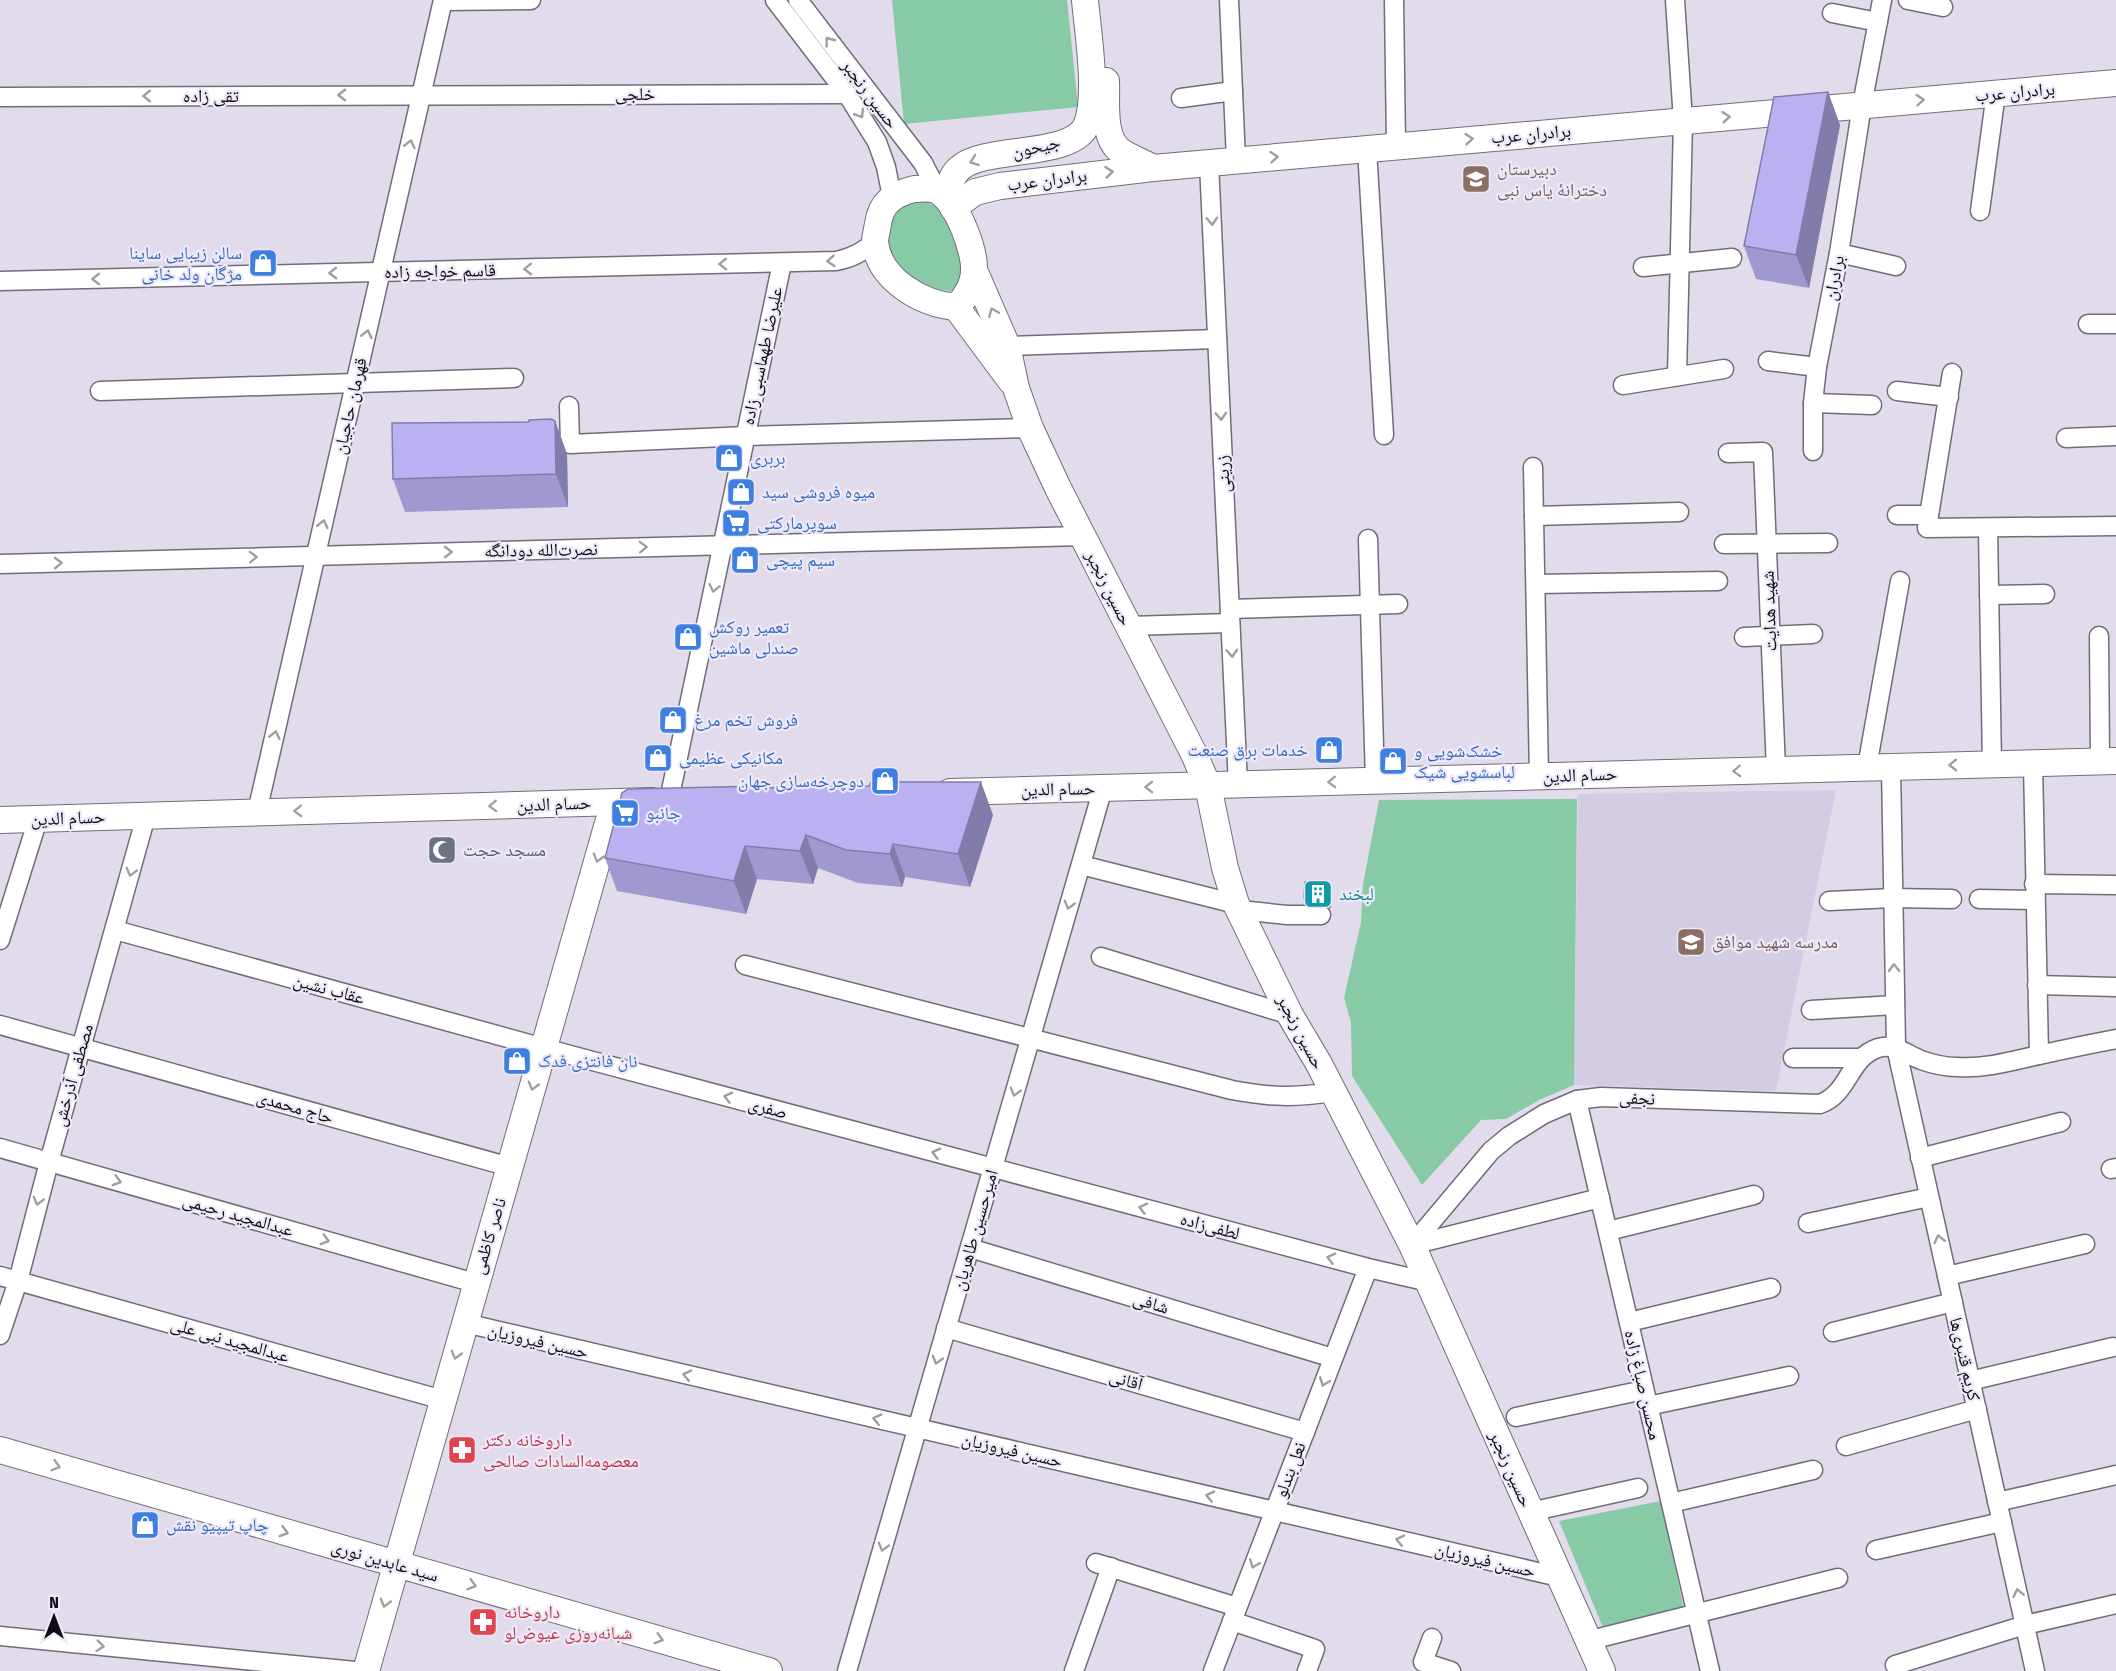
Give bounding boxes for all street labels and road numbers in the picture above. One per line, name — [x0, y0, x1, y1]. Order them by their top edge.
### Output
street label: حسین رنجبر — [836, 54, 903, 133]
street label: برادران عرب — [1974, 78, 2056, 106]
street label: خلجی — [615, 83, 655, 105]
street label: تقی زاده — [183, 85, 239, 107]
street label: برادران عرب — [1490, 120, 1572, 148]
street label: جیحون — [1010, 131, 1062, 163]
street label: برادران عرب — [1006, 164, 1088, 196]
street label: برادران — [1819, 253, 1849, 303]
street label: قاسم خواجه زاده — [384, 259, 496, 284]
street label: علیرضا طهماسبی زاده — [737, 285, 787, 427]
street label: قهرمان حاجیان — [328, 356, 372, 456]
street label: زرینی — [1211, 455, 1235, 493]
street label: نصرت‌الله دودانگه — [484, 538, 598, 562]
street label: حسین رنجبر — [1080, 546, 1137, 629]
street label: شهید هدایت — [1757, 570, 1781, 652]
street label: حسام الدین — [1542, 763, 1618, 788]
street label: حسام الدین — [1021, 777, 1095, 802]
street label: حسام الدین — [516, 792, 592, 817]
street label: حسام الدین — [30, 806, 106, 831]
street label: عقاب نشین — [291, 969, 367, 1009]
street label: حسین رنجبر — [1272, 990, 1330, 1073]
street label: مصطفی آذرخش — [48, 1021, 98, 1129]
street label: حاج محمدی — [254, 1086, 336, 1129]
street label: نجفی — [1618, 1086, 1656, 1110]
street label: صفری — [746, 1092, 790, 1124]
street label: امیرحسین طاهریان — [947, 1167, 1003, 1293]
street label: عبدالمجید رحیمی — [180, 1189, 296, 1241]
street label: ناصر کاظمی — [467, 1195, 511, 1277]
street label: لطفی‌زاده — [1178, 1208, 1242, 1244]
street label: شافی — [1130, 1287, 1172, 1319]
street label: عبدالمجید نبی علی — [168, 1313, 292, 1367]
street label: کریم قنبری‌ها — [1944, 1315, 1985, 1404]
street label: حسین فیروزیان — [486, 1319, 590, 1363]
street label: محسن صباغ زاده — [1620, 1328, 1666, 1442]
street label: آقانی — [1107, 1365, 1146, 1395]
street label: حسین رنجبر — [1484, 1427, 1538, 1510]
street label: حسین فیروزیان — [960, 1428, 1064, 1472]
street label: نعل بندلو — [1269, 1439, 1311, 1501]
street label: سید عابدین نوری — [329, 1535, 441, 1587]
street label: حسین فیروزیان — [1433, 1538, 1537, 1582]

